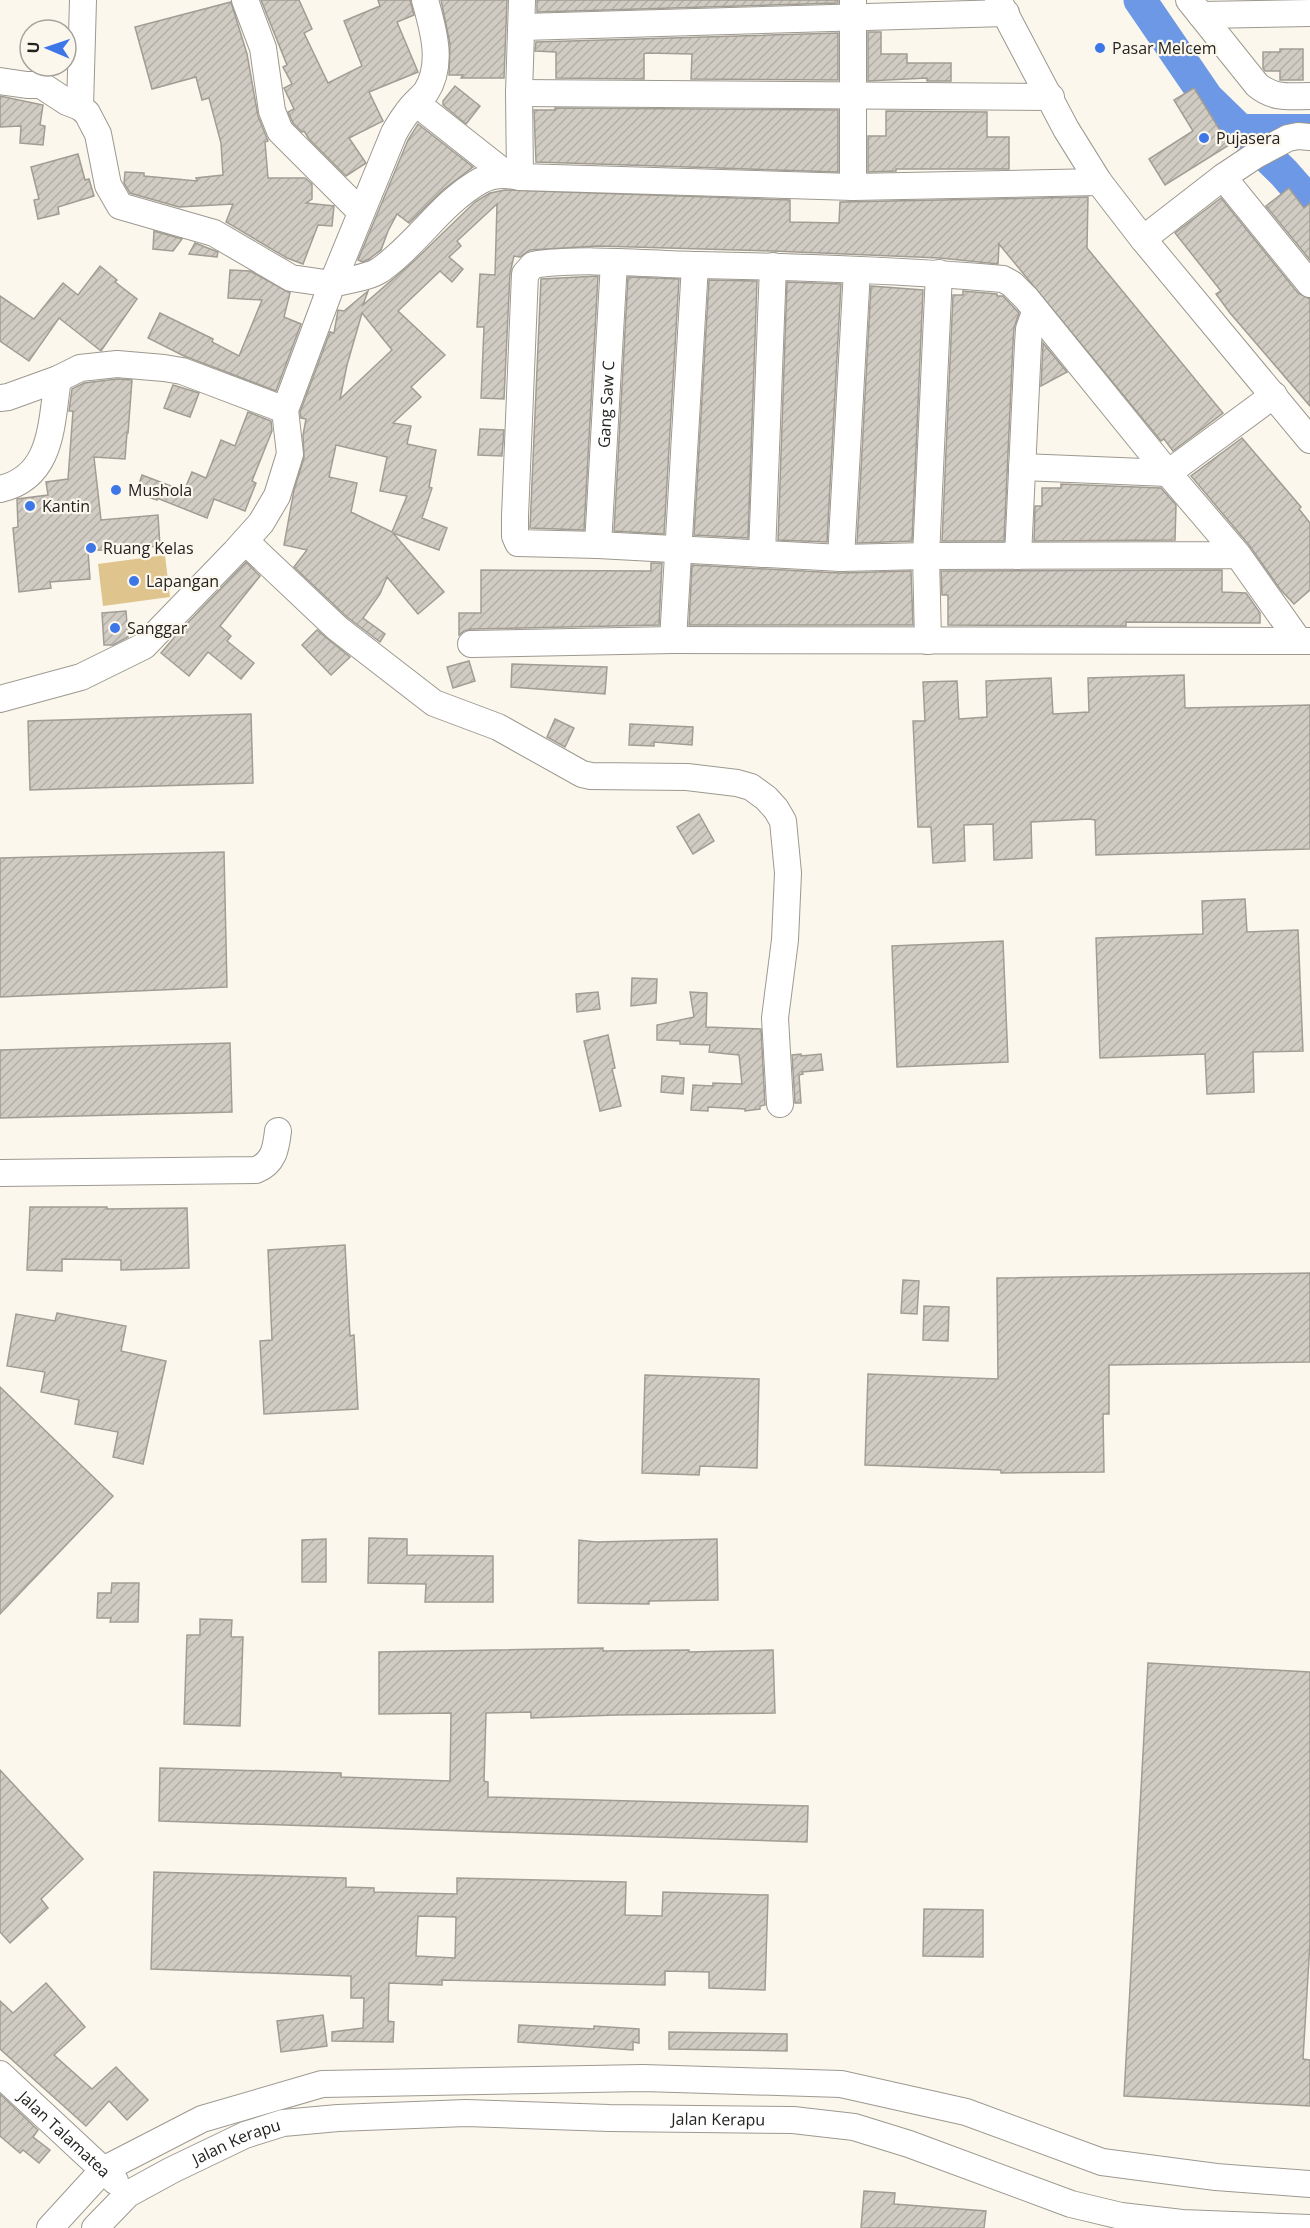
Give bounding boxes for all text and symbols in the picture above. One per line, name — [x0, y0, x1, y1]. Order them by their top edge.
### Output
north arrow — [18, 18, 78, 78]
place label: Pasar Melcem — [1112, 37, 1217, 59]
text: U — [22, 41, 44, 54]
marker: Pasar Melcem — [1093, 41, 1107, 55]
place label: Pujasera — [1216, 127, 1280, 149]
marker: Pujasera — [1197, 131, 1211, 145]
street label: Gang Saw C — [593, 360, 619, 449]
place label: Mushola — [128, 479, 192, 501]
marker: Mushola — [109, 483, 123, 497]
place label: Kantin — [42, 495, 90, 517]
marker: Kantin — [23, 499, 37, 513]
place label: Ruang Kelas — [103, 537, 194, 559]
marker: Ruang Kelas — [84, 541, 98, 555]
place label: Lapangan — [146, 570, 219, 592]
marker: Lapangan — [127, 574, 141, 588]
place label: Sanggar — [127, 617, 188, 639]
marker: Sanggar — [108, 621, 122, 635]
street label: Jalan Talamatea — [12, 2084, 115, 2182]
street label: Jalan Kerapu — [669, 2108, 765, 2131]
street label: Jalan Kerapu — [187, 2114, 283, 2171]

